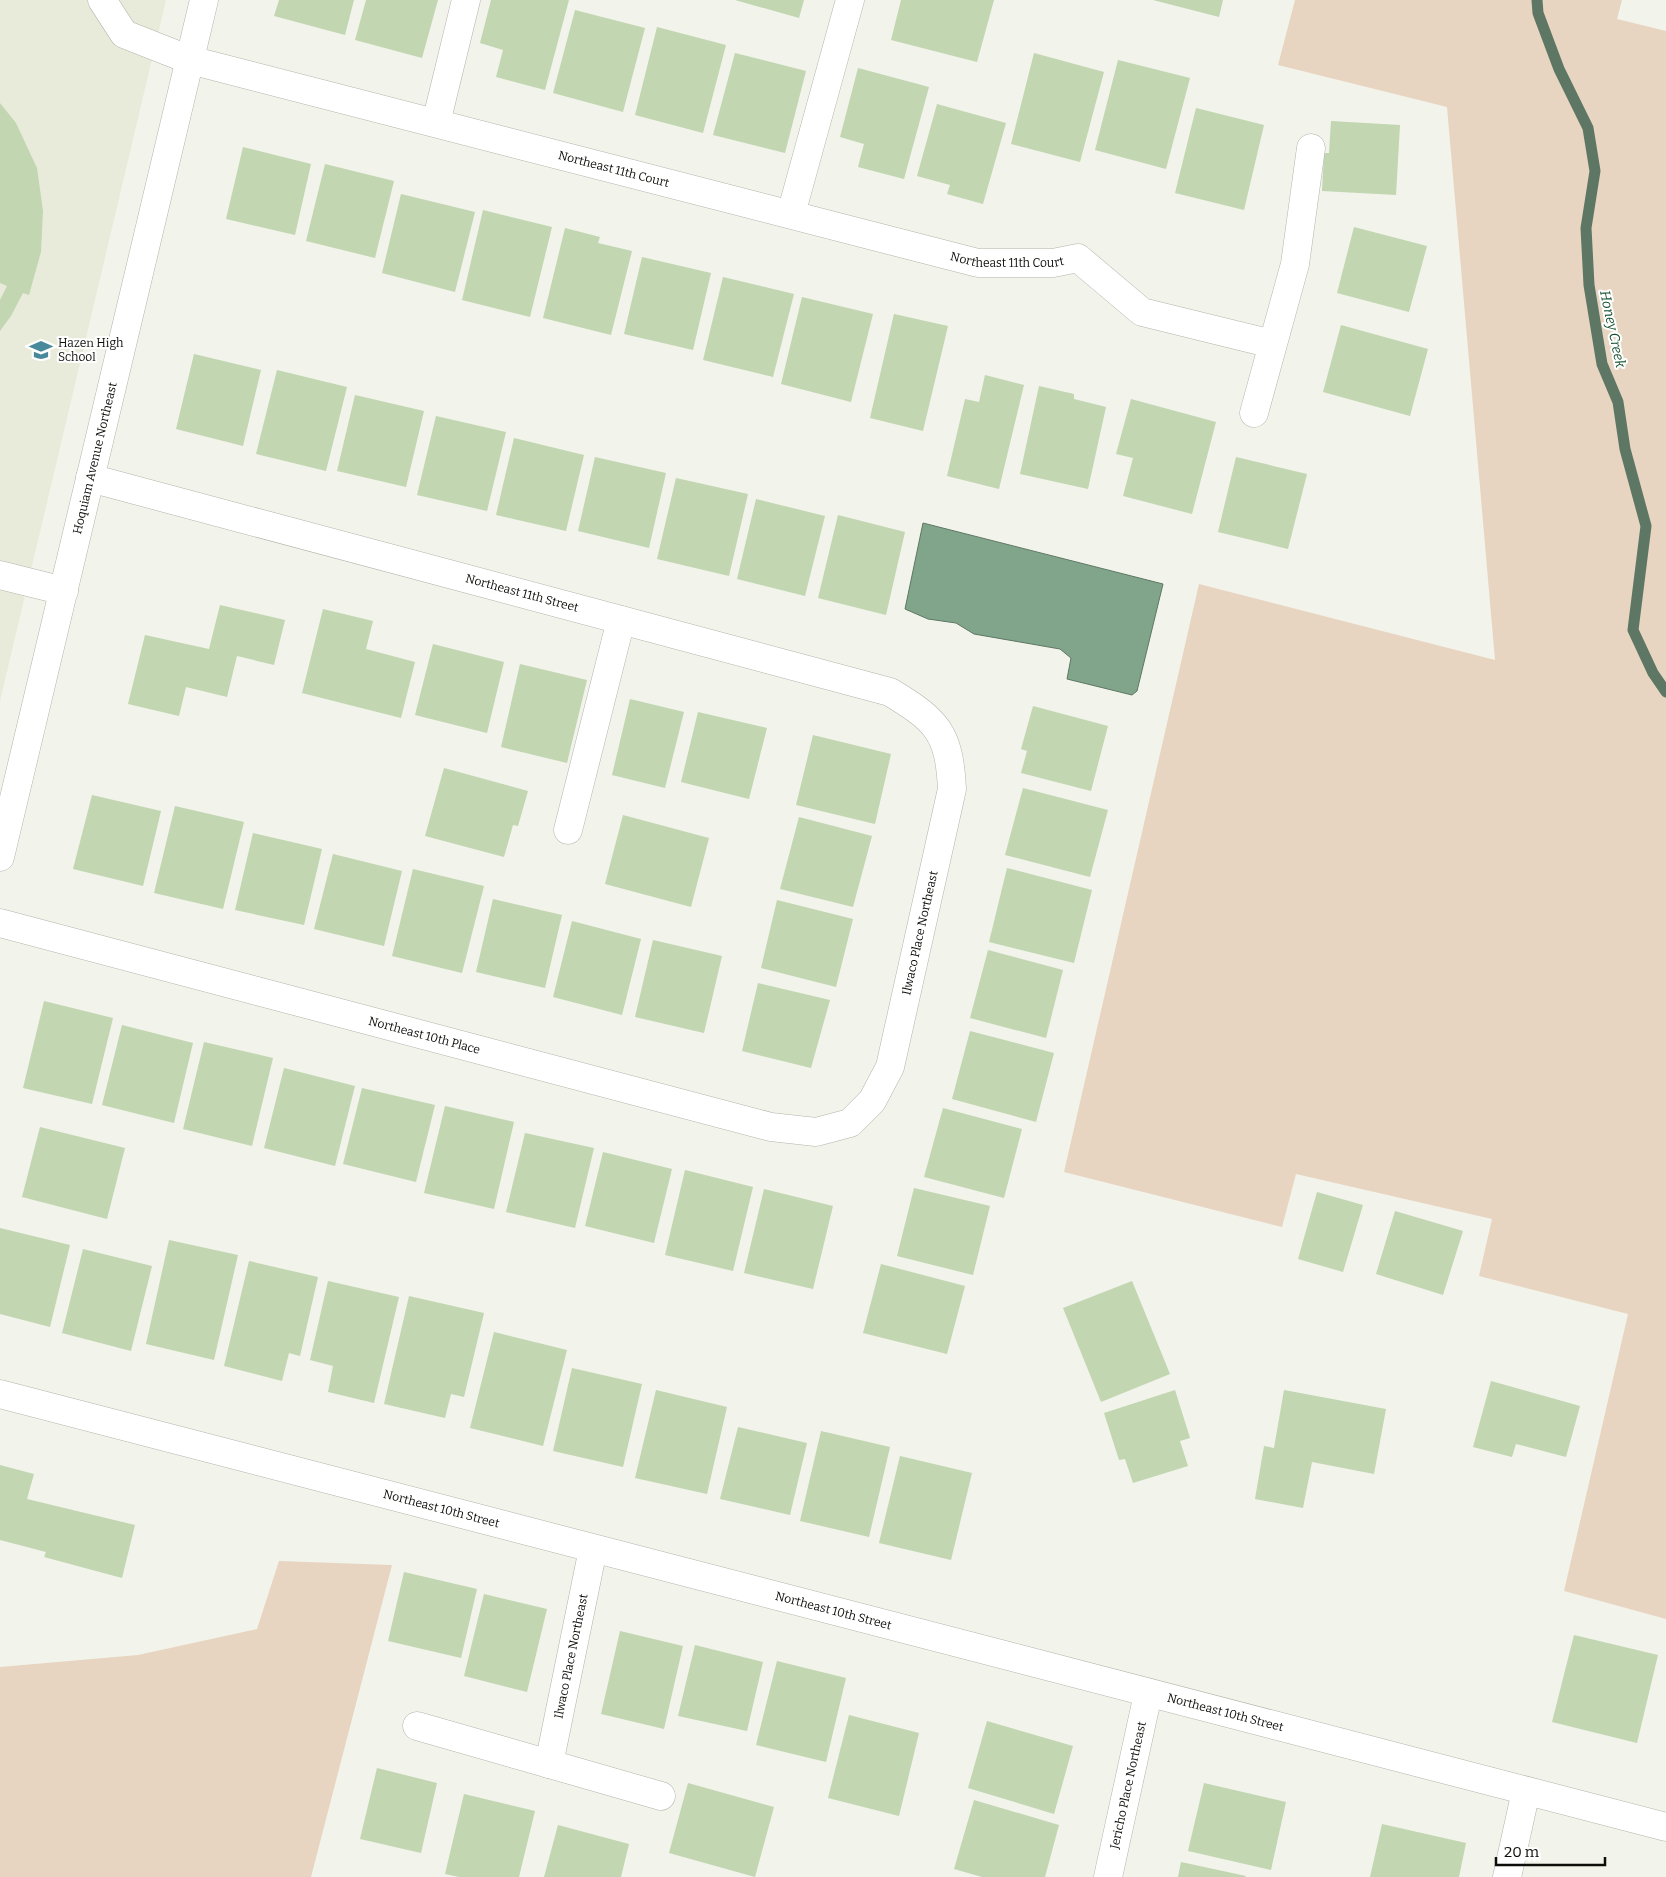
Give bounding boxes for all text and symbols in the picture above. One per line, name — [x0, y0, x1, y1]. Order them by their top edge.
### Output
street label: Northeast 11th Court — [557, 148, 671, 190]
street label: Northeast 11th Court — [949, 249, 1066, 270]
water label: Honey Creek — [1596, 289, 1629, 370]
place label: Hazen High School — [58, 336, 124, 364]
school or university icon: Hazen High School — [28, 337, 54, 363]
street label: Hoquiam Avenue Northeast — [70, 380, 120, 535]
street label: Northeast 11th Street — [464, 571, 581, 615]
street label: Ilwaco Place Northeast — [899, 869, 941, 996]
street label: Northeast 10th Place — [367, 1014, 482, 1057]
street label: Northeast 10th Street — [382, 1487, 502, 1531]
street label: Northeast 10th Street — [774, 1589, 894, 1633]
street label: Ilwaco Place Northeast — [551, 1592, 591, 1720]
street label: Northeast 10th Street — [1166, 1691, 1286, 1734]
street label: Jericho Place Northeast — [1107, 1719, 1149, 1851]
scale bar — [1496, 1834, 1605, 1866]
text: 20 m — [1504, 1843, 1540, 1861]

